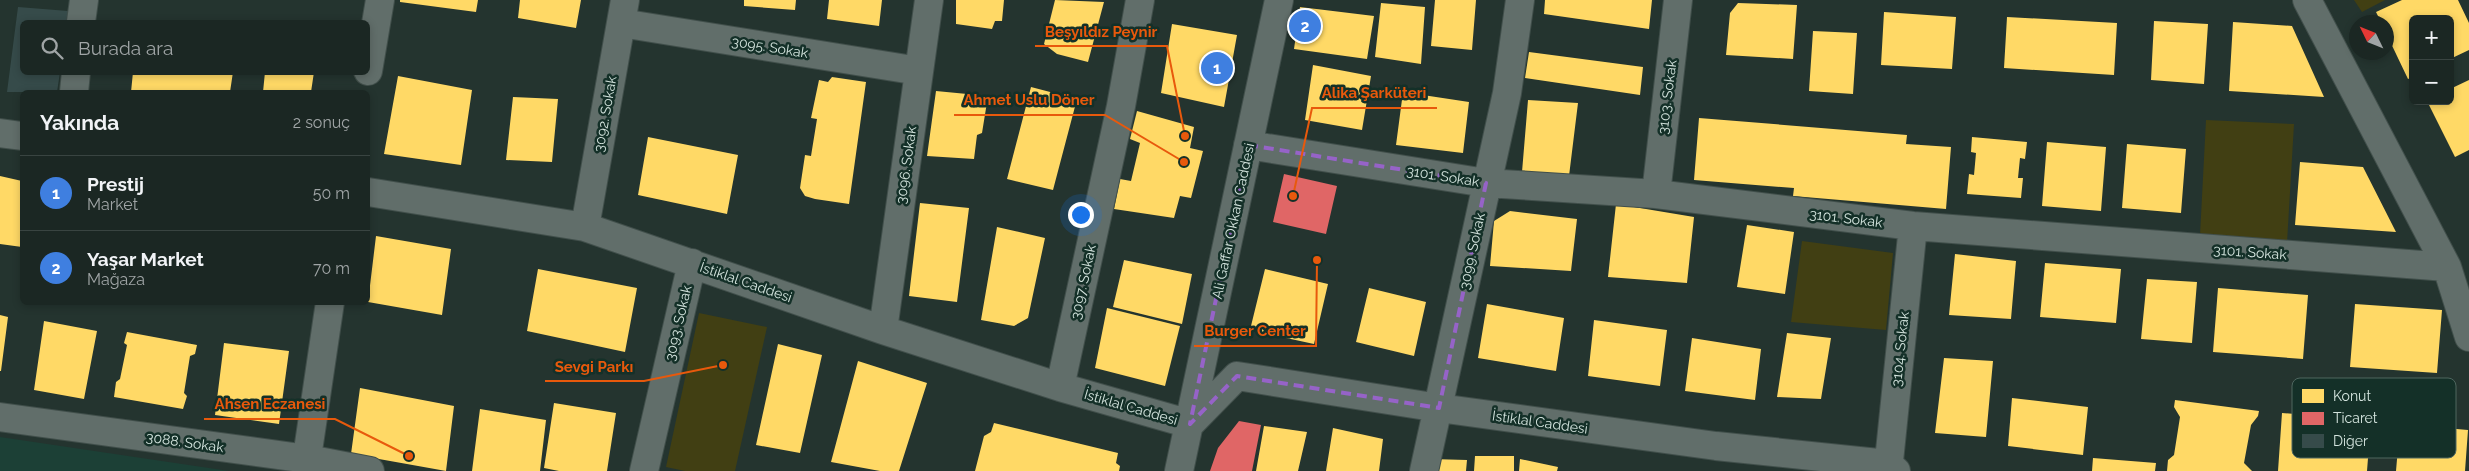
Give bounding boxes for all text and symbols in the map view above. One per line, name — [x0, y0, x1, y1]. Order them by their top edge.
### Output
pin: 2 — [1289, 7, 1321, 45]
north arrow — [2349, 15, 2394, 60]
map controls — [2409, 15, 2454, 105]
button: + — [2409, 15, 2454, 60]
callout: Beşyıldız Peynir — [1035, 16, 1167, 46]
search box — [20, 20, 370, 75]
text: Beşyıldız Peynir — [1045, 23, 1157, 41]
street label: 3095. Sokak — [731, 33, 810, 61]
icon: search — [38, 34, 66, 62]
text: Burada ara — [78, 37, 173, 59]
pin: 1 — [1201, 49, 1233, 87]
street label: 3103. Sokak — [1654, 58, 1680, 135]
button: − — [2409, 60, 2454, 105]
street label: 3092. Sokak — [590, 74, 620, 153]
callout: Alika Şarküteri — [1312, 78, 1437, 108]
text: Alika Şarküteri — [1322, 84, 1426, 102]
callout: Ahmet Uslu Döner — [954, 85, 1105, 115]
text: Ahmet Uslu Döner — [963, 91, 1095, 109]
text: Yakında — [40, 110, 119, 135]
text: 2 sonuç — [293, 113, 350, 132]
street label: 3096. Sokak — [893, 125, 919, 205]
street label: Ali Gaffar Okkan Caddesi — [1209, 142, 1257, 300]
street label: 3101. Sokak — [1405, 162, 1481, 190]
text: Prestij — [87, 173, 144, 195]
text: 1 — [52, 184, 60, 203]
text: 50 m — [313, 184, 350, 203]
text: Market — [87, 195, 138, 214]
your location — [1068, 202, 1094, 228]
street label: 3101. Sokak — [1809, 206, 1884, 230]
street label: 3099. Sokak — [1456, 211, 1488, 291]
street label: 3101. Sokak — [2213, 241, 2288, 263]
street label: 3097. Sokak — [1067, 242, 1099, 321]
text: Yaşar Market — [87, 248, 204, 270]
street label: İstiklal Caddesi — [698, 257, 795, 305]
text: 2 — [51, 259, 61, 278]
text: 70 m — [313, 259, 350, 278]
text: Mağaza — [87, 270, 145, 289]
street label: 3093. Sokak — [662, 283, 695, 362]
street label: 3104. Sokak — [1888, 310, 1912, 387]
callout: Burger Center — [1194, 316, 1316, 346]
text: Burger Center — [1204, 322, 1306, 340]
callout: Sevgi Parkı — [545, 351, 644, 381]
text: Sevgi Parkı — [555, 358, 633, 376]
legend — [2292, 378, 2456, 458]
street label: İstiklal Caddesi — [1082, 384, 1180, 428]
text: Konut — [2333, 388, 2371, 404]
callout: Ahsen Eczanesi — [204, 389, 335, 419]
text: Ahsen Eczanesi — [215, 395, 325, 413]
street label: İstiklal Caddesi — [1491, 405, 1589, 437]
text: Ticaret — [2333, 410, 2378, 426]
street label: 3088. Sokak — [145, 429, 225, 455]
text: Diğer — [2333, 433, 2368, 449]

